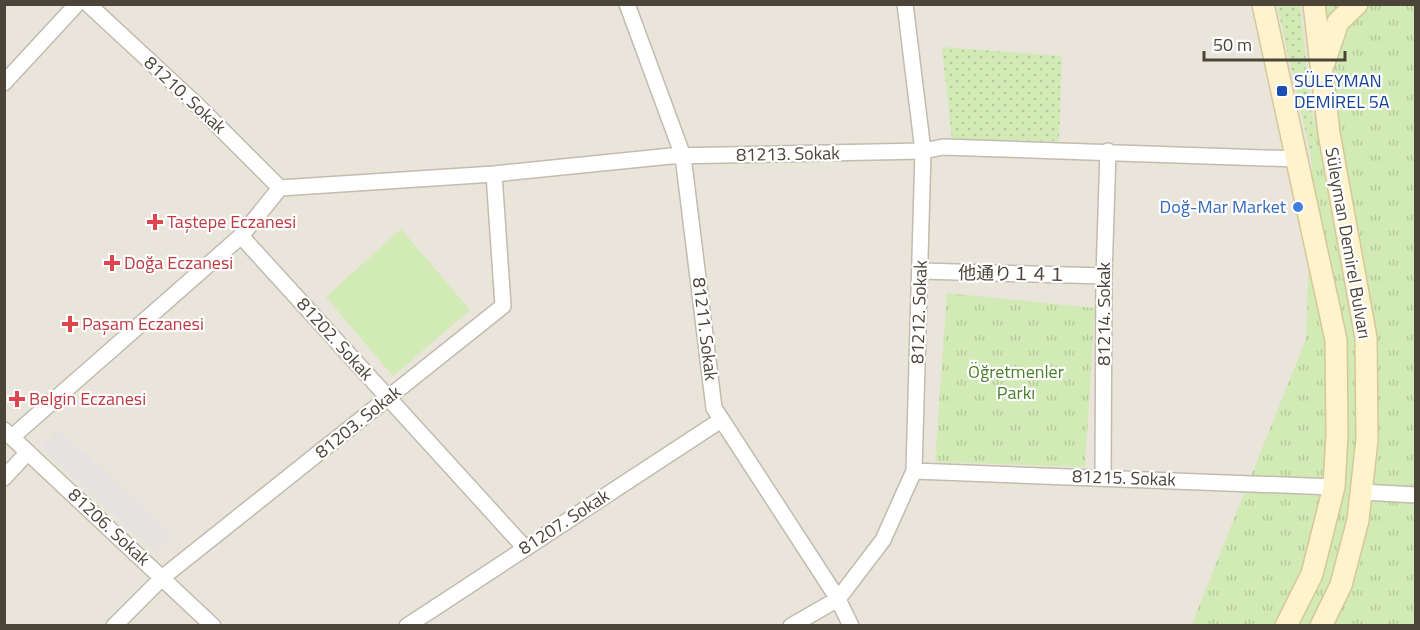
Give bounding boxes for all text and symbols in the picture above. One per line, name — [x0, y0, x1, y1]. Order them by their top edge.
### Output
scale bar — [1204, 24, 1345, 62]
text: 50 m — [1213, 31, 1252, 58]
street label: 81210. Sokak — [138, 49, 233, 140]
place label: SÜLEYMAN DEMİREL 5A — [1294, 67, 1390, 115]
marker: SÜLEYMAN DEMİREL 5A — [1275, 84, 1289, 98]
street label: 81213. Sokak — [736, 139, 840, 168]
street label: Süleyman Demirel Bulvarı — [1318, 145, 1379, 341]
place label: Doğ-Mar Market — [1160, 193, 1287, 220]
marker: Doğ-Mar Market — [1291, 200, 1305, 214]
place label: Taştepe Eczanesi — [167, 208, 296, 235]
marker: Taştepe Eczanesi — [148, 215, 162, 229]
place label: Doğa Eczanesi — [124, 249, 233, 276]
marker: Doğa Eczanesi — [105, 256, 119, 270]
street label: 81212. Sokak — [903, 259, 934, 364]
street label: 他通り１４１ — [958, 259, 1066, 288]
street label: 81214. Sokak — [1090, 262, 1117, 366]
street label: 81211. Sokak — [686, 276, 725, 382]
street label: 81202. Sokak — [291, 291, 380, 387]
place label: Paşam Eczanesi — [82, 310, 204, 337]
marker: Paşam Eczanesi — [63, 317, 77, 331]
park label: Öğretmenler Parkı — [968, 358, 1064, 406]
street label: 81203. Sokak — [309, 378, 407, 465]
place label: Belgin Eczanesi — [29, 385, 146, 412]
marker: Belgin Eczanesi — [10, 392, 24, 406]
street label: 81215. Sokak — [1072, 462, 1177, 493]
street label: 81206. Sokak — [62, 481, 157, 572]
street label: 81207. Sokak — [513, 482, 615, 561]

